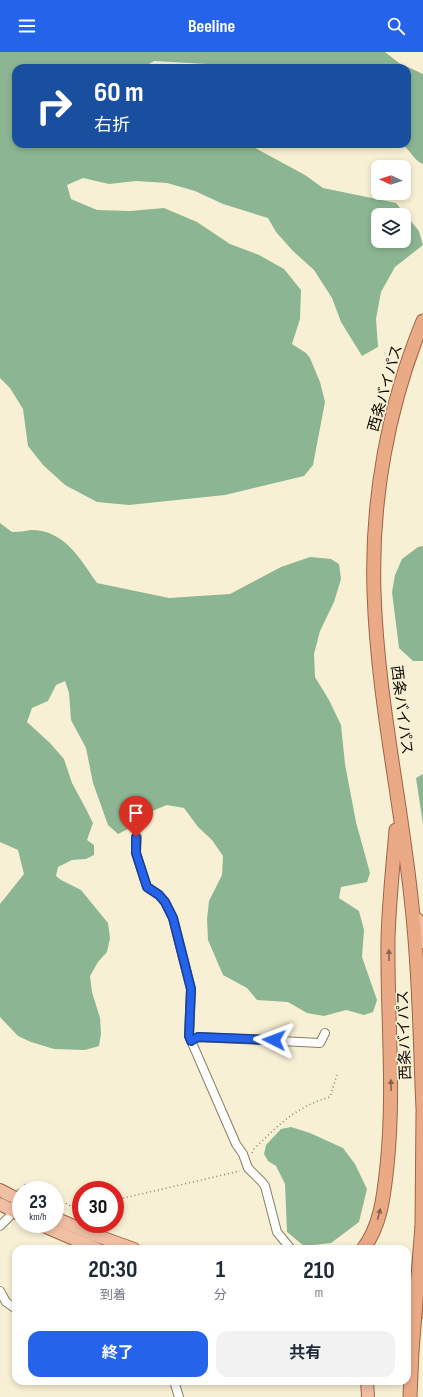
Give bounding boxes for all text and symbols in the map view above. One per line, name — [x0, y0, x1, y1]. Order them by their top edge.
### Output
icon: menu — [16, 15, 38, 37]
icon: search — [385, 15, 407, 37]
text: Beeline — [188, 16, 235, 37]
text: 60 m — [94, 76, 143, 109]
icon: right — [28, 80, 80, 132]
text: 右折 — [94, 115, 130, 136]
north arrow — [371, 160, 411, 200]
map controls — [371, 160, 411, 248]
button: layers — [371, 208, 411, 248]
street label: 西条バイパス — [364, 342, 407, 434]
street label: 西条バイパス — [387, 664, 416, 756]
pin — [119, 796, 153, 837]
icon: arrive — [125, 802, 147, 824]
one-way arrow — [386, 948, 392, 961]
street label: 西条バイパス — [393, 990, 416, 1080]
position arrow — [253, 1019, 295, 1061]
one-way arrow — [388, 1079, 395, 1091]
speed limit sign: 30 — [72, 1181, 124, 1233]
text: 23 — [29, 1190, 47, 1214]
one-way arrow — [376, 1208, 382, 1220]
text: km/h — [29, 1211, 47, 1223]
text: 20:30 — [88, 1255, 138, 1284]
text: 1 — [216, 1255, 225, 1284]
text: 210 — [303, 1256, 335, 1285]
text: m — [315, 1285, 323, 1301]
text: 到着 — [100, 1287, 126, 1303]
text: 分 — [214, 1287, 227, 1303]
button: 終了 — [28, 1331, 208, 1377]
button: 共有 — [216, 1331, 395, 1377]

